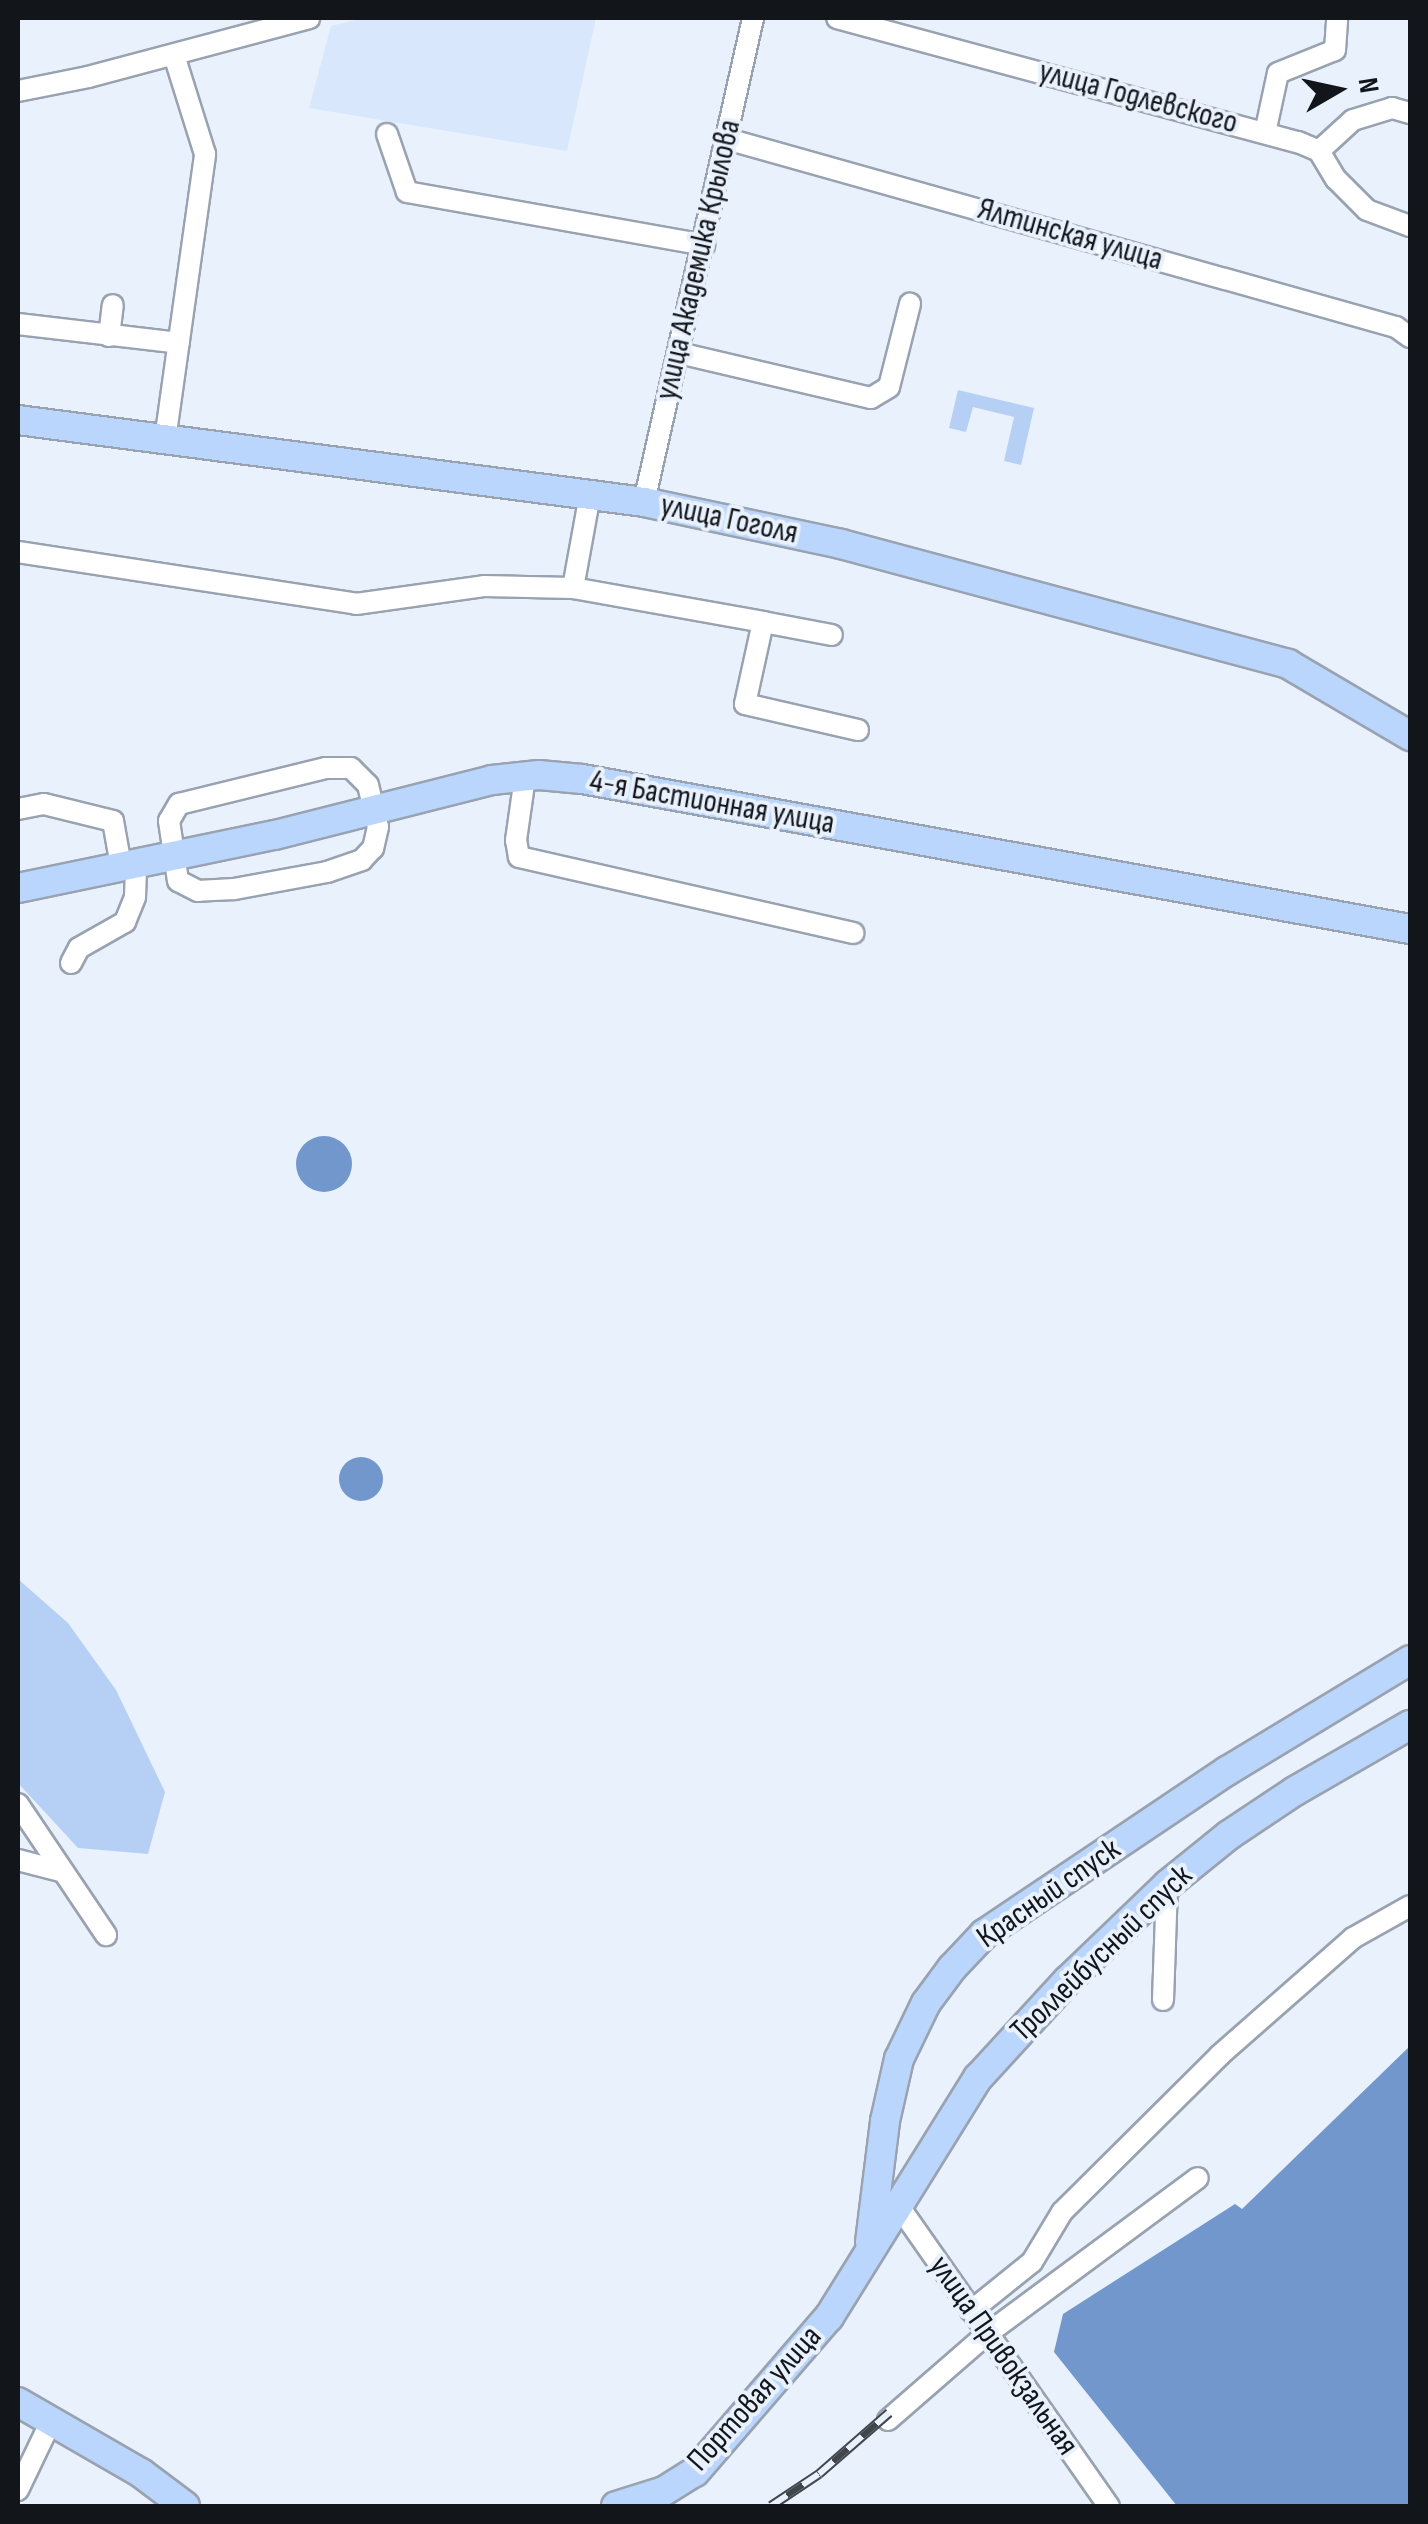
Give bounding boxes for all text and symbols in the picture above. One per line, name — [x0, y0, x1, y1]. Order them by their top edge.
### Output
north arrow — [1288, 40, 1388, 140]
street label: улица Годлевского — [1035, 53, 1241, 143]
text: N — [1351, 75, 1386, 95]
street label: улица Академика Крылова — [648, 116, 750, 404]
street label: Ялтинская улица — [973, 190, 1167, 280]
street label: улица Гоголя — [657, 487, 801, 553]
street label: 4-я Бастионная улица — [587, 763, 837, 843]
street label: Красный спуск — [970, 1831, 1128, 1957]
street label: Троллейбусный спуск — [1003, 1858, 1201, 2050]
street label: улица Привокзальная — [920, 2249, 1086, 2463]
street label: Портовая улица — [680, 2318, 830, 2480]

